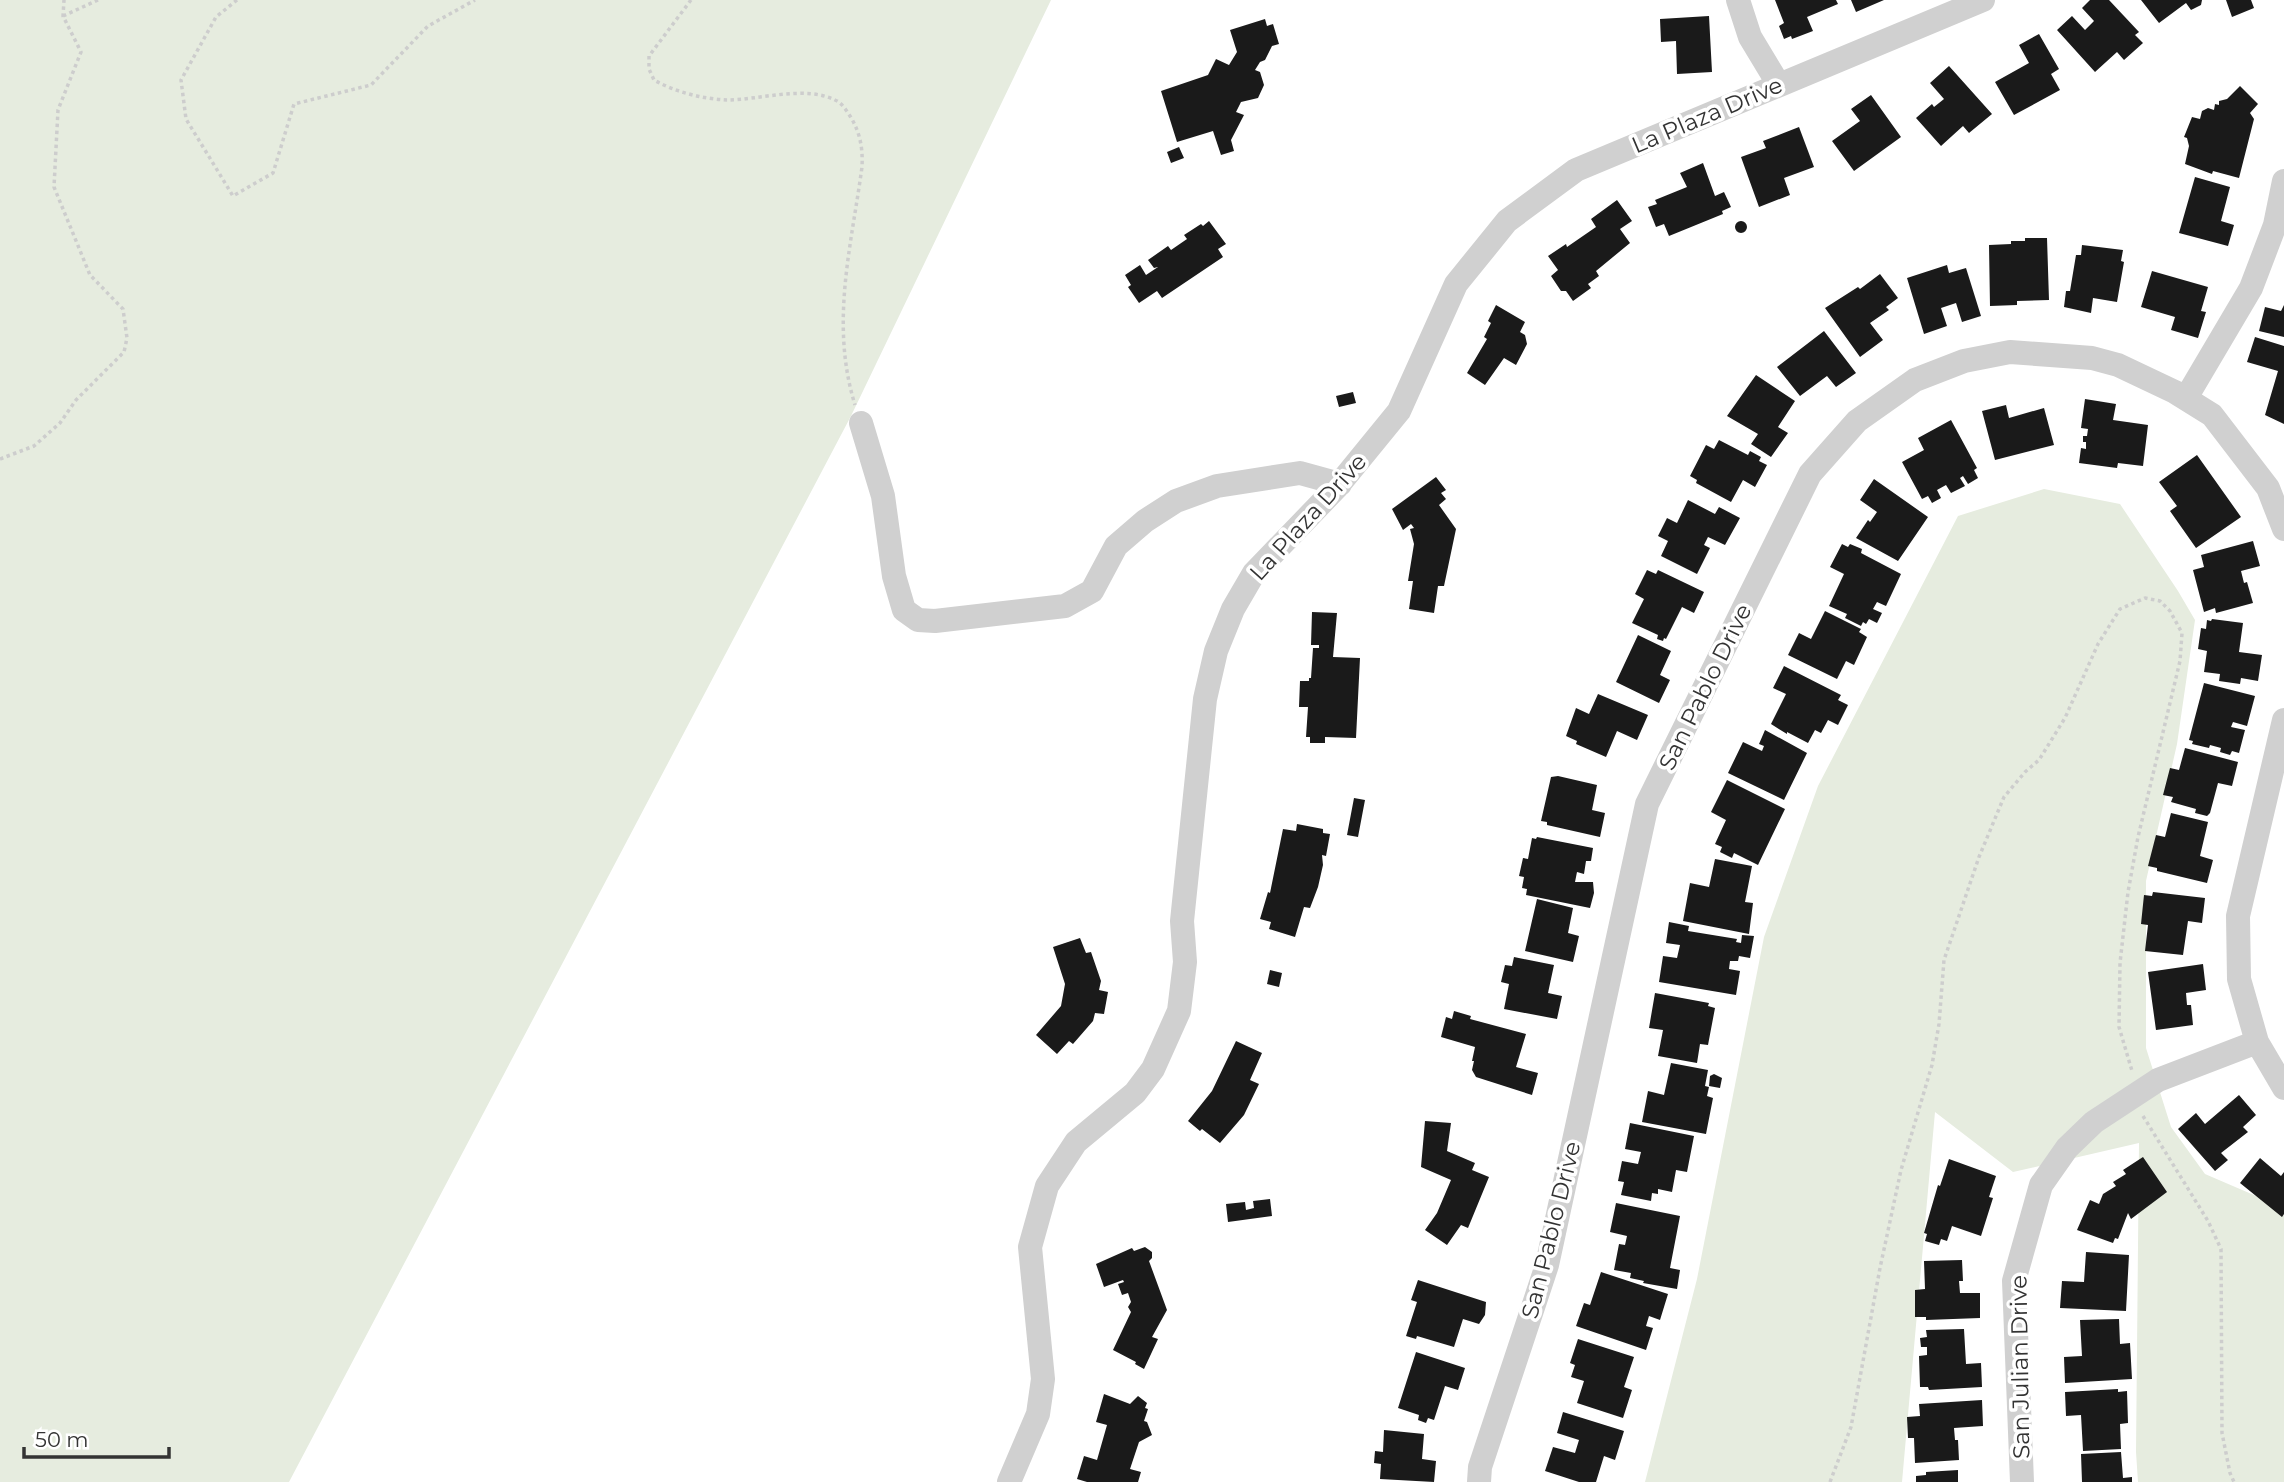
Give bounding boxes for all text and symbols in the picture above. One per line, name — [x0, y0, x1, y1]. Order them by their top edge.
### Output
street label: La Plaza Drive — [1627, 71, 1787, 159]
street label: La Plaza Drive — [1244, 448, 1372, 586]
street label: San Pablo Drive — [1653, 599, 1757, 775]
street label: San Pablo Drive — [1515, 1139, 1587, 1321]
street label: San Julian Drive — [2004, 1275, 2036, 1459]
scale bar — [24, 1416, 170, 1460]
text: 50 m — [35, 1427, 89, 1452]

